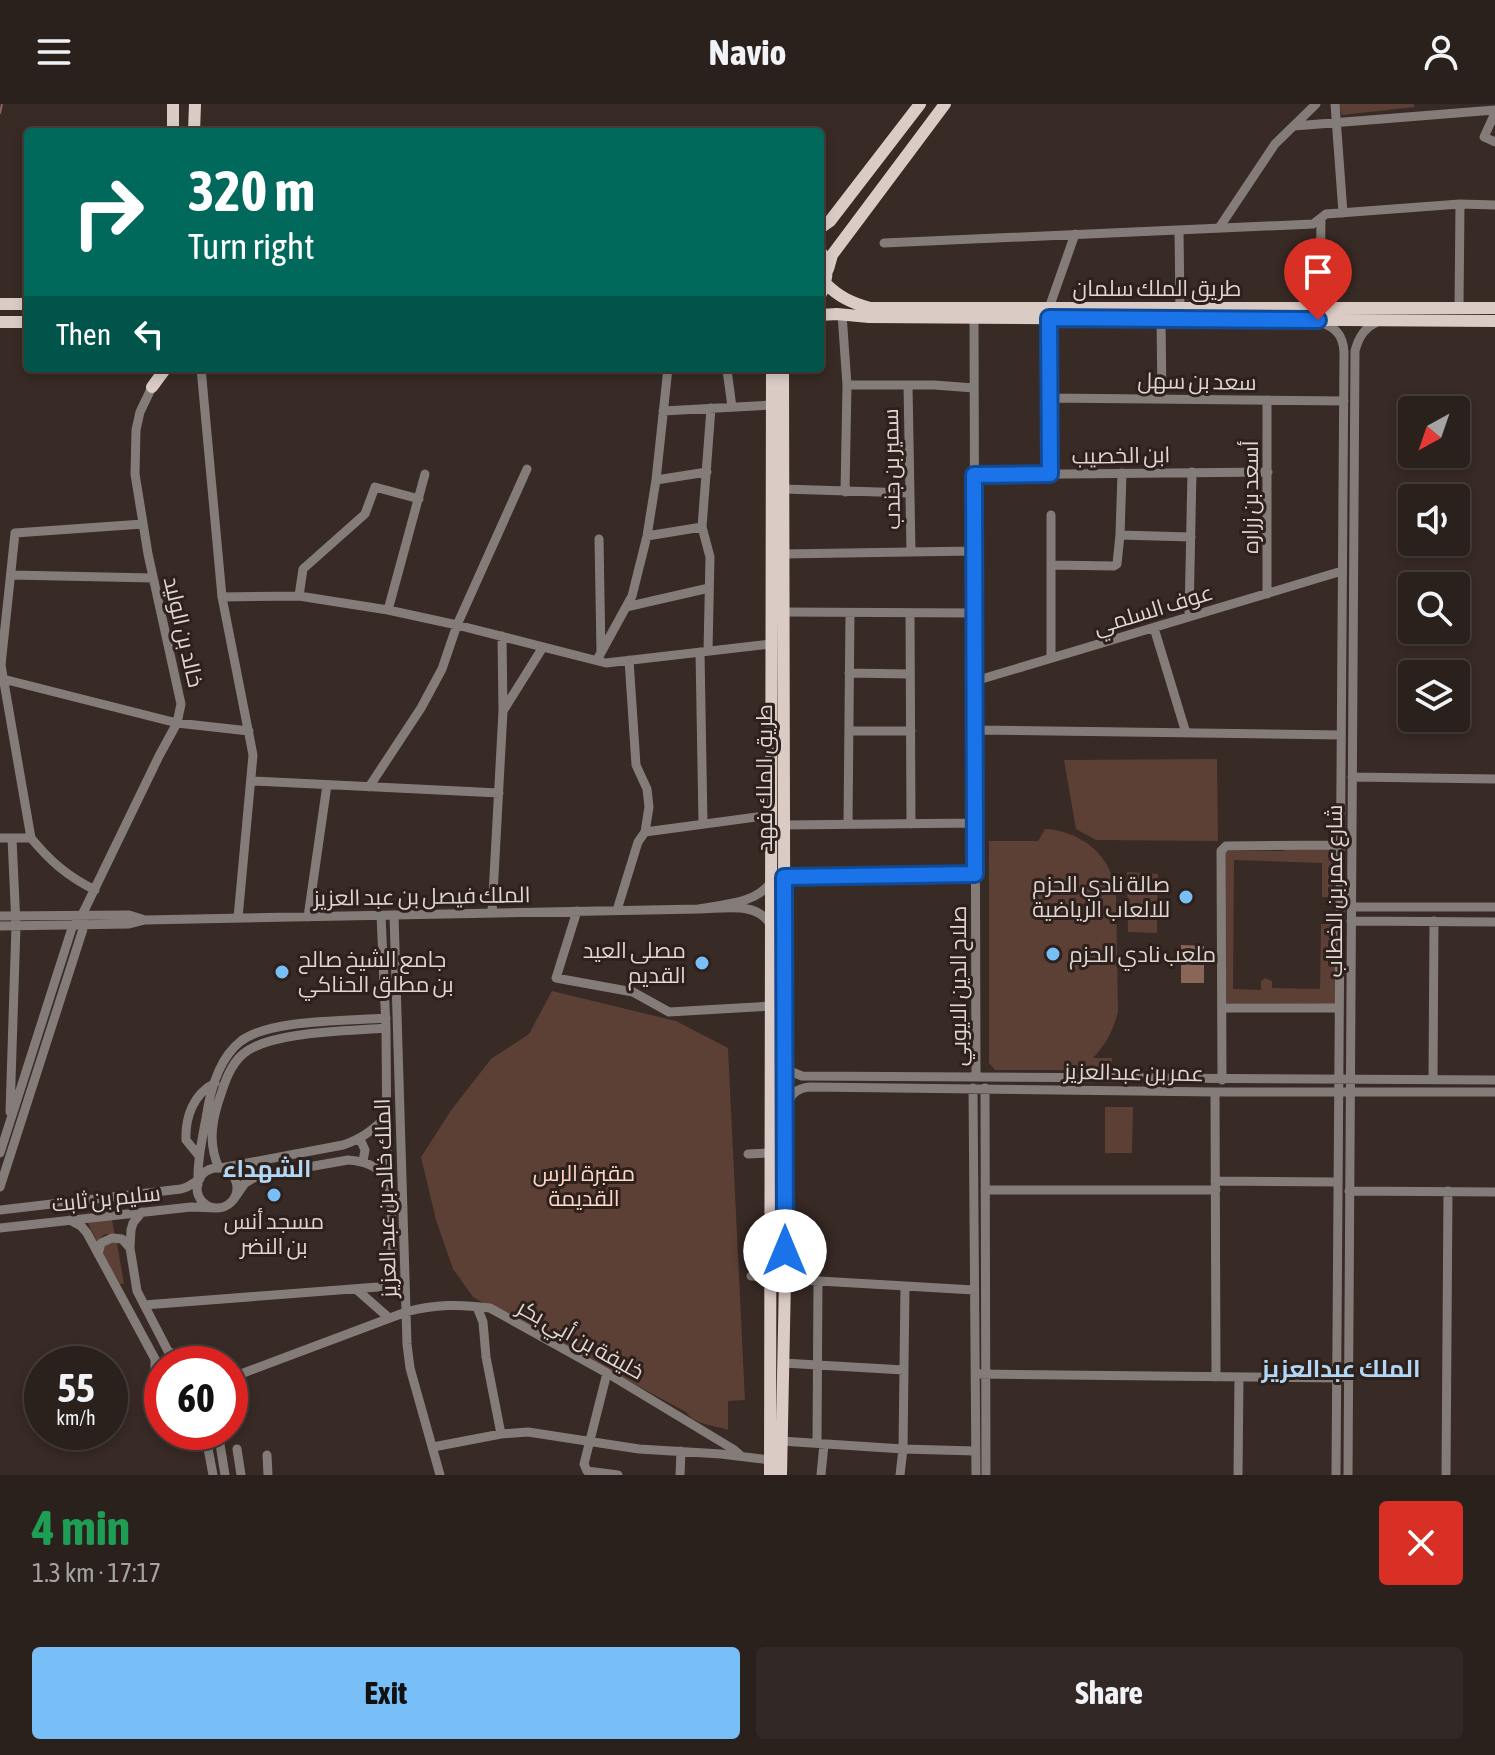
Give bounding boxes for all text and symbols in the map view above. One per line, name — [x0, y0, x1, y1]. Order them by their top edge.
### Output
icon: menu — [32, 30, 76, 74]
icon: person — [1419, 30, 1463, 74]
text: Navio — [708, 31, 787, 73]
text: 320 m — [188, 159, 315, 223]
icon: right — [56, 160, 160, 264]
text: Turn right — [188, 225, 315, 267]
pin — [1284, 238, 1352, 320]
icon: arrive — [1296, 250, 1340, 294]
street label: طريق الملك سلمان — [1073, 275, 1241, 302]
icon: left — [127, 312, 171, 356]
text: Then — [56, 317, 111, 351]
street label: سعد بن سهل — [1137, 367, 1257, 396]
north arrow — [1398, 396, 1470, 468]
map controls — [1398, 396, 1470, 732]
street label: سمير بن جندب — [877, 408, 906, 530]
street label: أسعد بن زراره — [1237, 440, 1264, 554]
street label: ابن الخصيب — [1071, 441, 1171, 470]
button: sound — [1398, 484, 1470, 556]
button: search — [1398, 572, 1470, 644]
street label: خالد بن الوليد — [158, 574, 209, 690]
street label: عوف السلمي — [1090, 579, 1217, 643]
button: layers — [1398, 660, 1470, 732]
street label: طريق الملك فهد — [751, 704, 778, 852]
street label: شارع عمر بن الخطاب — [1321, 805, 1349, 977]
place label: صالة نادي الحزم للالعاب الرياضية — [1032, 871, 1170, 922]
street label: الملك فيصل بن عبد العزيز — [311, 881, 531, 912]
marker: صالة نادي الحزم للالعاب الرياضية — [1177, 888, 1195, 906]
street label: صلاح الدين الايوبي — [945, 906, 975, 1066]
place label: مصلى العيد القديم — [583, 937, 686, 991]
place label: ملعب نادي الحزم — [1069, 941, 1216, 971]
marker: ملعب نادي الحزم — [1044, 945, 1062, 963]
place label: جامع الشيخ صالح بن مطلق الحناكي — [298, 946, 454, 1001]
marker: مصلى العيد القديم — [693, 954, 711, 972]
marker: جامع الشيخ صالح بن مطلق الحناكي — [273, 963, 291, 981]
street label: عمر بن عبدالعزيز — [1062, 1058, 1204, 1087]
street label: الملك خالد بن عبد العزيز — [369, 1098, 403, 1300]
district label: الشهداء — [223, 1155, 311, 1183]
park label: مقبرة الرس القديمة — [533, 1160, 635, 1211]
street label: سليم بن ثابت — [50, 1179, 162, 1220]
marker: مسجد أنس بن النضر — [265, 1186, 283, 1204]
place label: مسجد أنس بن النضر — [224, 1208, 324, 1260]
position arrow — [743, 1209, 827, 1293]
street label: خليفة بن أبي بكر — [509, 1293, 649, 1388]
speed limit sign: 60 — [144, 1346, 248, 1450]
district label: الملك عبدالعزيز — [1261, 1355, 1420, 1383]
text: 55 — [57, 1365, 95, 1410]
text: km/h — [56, 1406, 96, 1429]
text: 4 min — [32, 1500, 130, 1555]
button: close — [1379, 1501, 1463, 1585]
text: 1.3 km · 17:17 — [32, 1558, 161, 1588]
button: Exit — [32, 1647, 740, 1739]
button: Share — [756, 1647, 1463, 1739]

